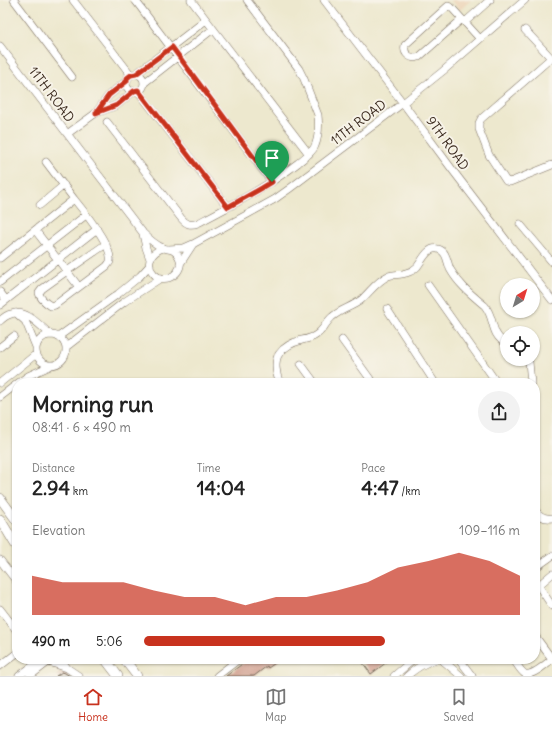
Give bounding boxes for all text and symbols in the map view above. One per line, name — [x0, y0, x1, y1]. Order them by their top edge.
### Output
street label: 11TH ROAD — [25, 63, 78, 126]
street label: 11TH ROAD — [327, 96, 390, 149]
street label: 9TH ROAD — [422, 113, 473, 173]
pin — [255, 141, 289, 182]
icon: arrive — [261, 147, 283, 169]
north arrow — [500, 278, 540, 318]
map controls — [500, 278, 540, 366]
button: locate — [500, 326, 540, 366]
text: Morning run — [32, 390, 154, 418]
button: share — [478, 391, 520, 433]
text: 08:41 · 6 × 490 m — [32, 419, 131, 436]
text: Distance — [32, 461, 75, 475]
text: Time — [197, 461, 220, 475]
text: Pace — [361, 461, 385, 475]
text: 2.94 — [32, 475, 70, 500]
text: 14:04 — [197, 475, 245, 500]
text: 4:47 — [361, 475, 399, 500]
text: km — [70, 484, 88, 498]
text: /km — [399, 484, 420, 498]
text: Elevation — [32, 522, 85, 539]
text: 109–116 m — [459, 522, 520, 539]
text: 490 m — [32, 633, 70, 650]
text: 5:06 — [96, 633, 122, 650]
tab: Home — [78, 686, 108, 724]
tab: Map — [265, 686, 287, 724]
tab: Saved — [443, 686, 474, 724]

